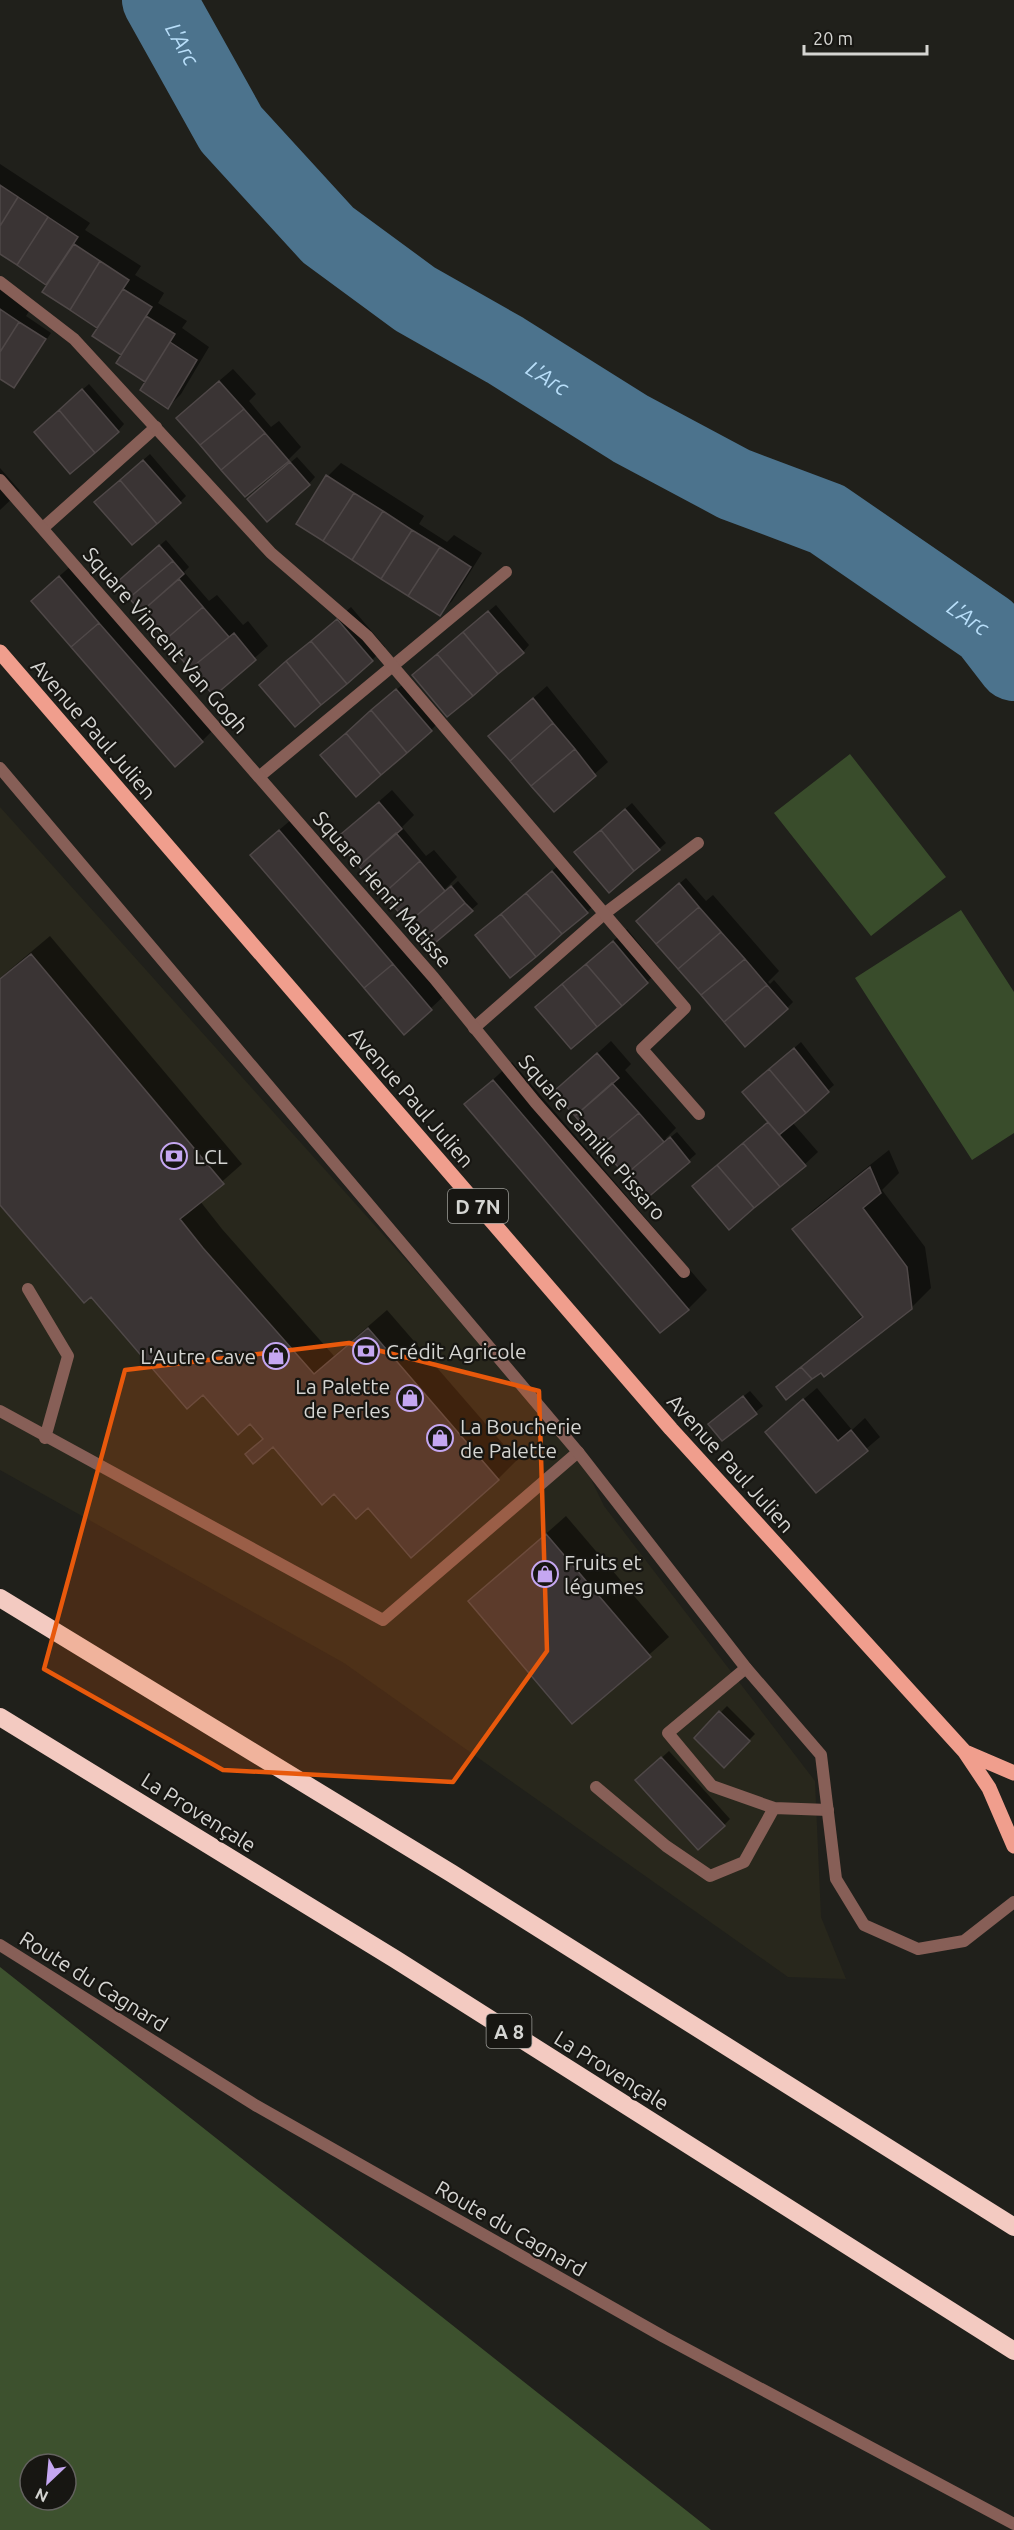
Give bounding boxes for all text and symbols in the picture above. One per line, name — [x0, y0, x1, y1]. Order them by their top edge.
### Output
water label: L'Arc — [161, 18, 206, 70]
scale bar — [804, 18, 927, 56]
text: 20 m — [813, 28, 853, 48]
water label: L'Arc — [523, 355, 575, 400]
street label: Square Vincent Van Gogh — [79, 542, 253, 738]
water label: L'Arc — [943, 593, 995, 640]
street label: Avenue Paul Julien — [27, 654, 161, 804]
street label: Square Henri Matisse — [309, 806, 457, 972]
street label: Avenue Paul Julien — [345, 1022, 479, 1172]
street label: Square Camille Pissaro — [515, 1049, 671, 1225]
bank icon: LCL — [159, 1141, 189, 1171]
place label: LCL — [194, 1144, 228, 1168]
road number: D 7N — [448, 1189, 508, 1223]
bank icon: Crédit Agricole — [351, 1336, 381, 1366]
place label: Crédit Agricole — [386, 1339, 527, 1363]
shop icon: L'Autre Cave — [261, 1341, 291, 1371]
place label: L'Autre Cave — [140, 1344, 256, 1368]
place label: La Palette de Perles — [295, 1374, 390, 1422]
shop icon: La Palette de Perles — [395, 1383, 425, 1413]
street label: Avenue Paul Julien — [663, 1389, 799, 1537]
place label: La Boucherie de Palette — [460, 1414, 582, 1462]
shop icon: La Boucherie de Palette — [425, 1423, 455, 1453]
place label: Fruits et légumes — [564, 1550, 644, 1598]
shop icon: Fruits et légumes — [530, 1559, 560, 1589]
street label: La Provençale — [137, 1767, 261, 1857]
street label: Route du Cagnard — [16, 1926, 172, 2036]
road number: A 8 — [486, 2014, 532, 2048]
street label: La Provençale — [550, 2025, 674, 2115]
street label: Route du Cagnard — [431, 2175, 591, 2281]
north arrow — [18, 2452, 78, 2512]
text: N — [32, 2485, 51, 2506]

